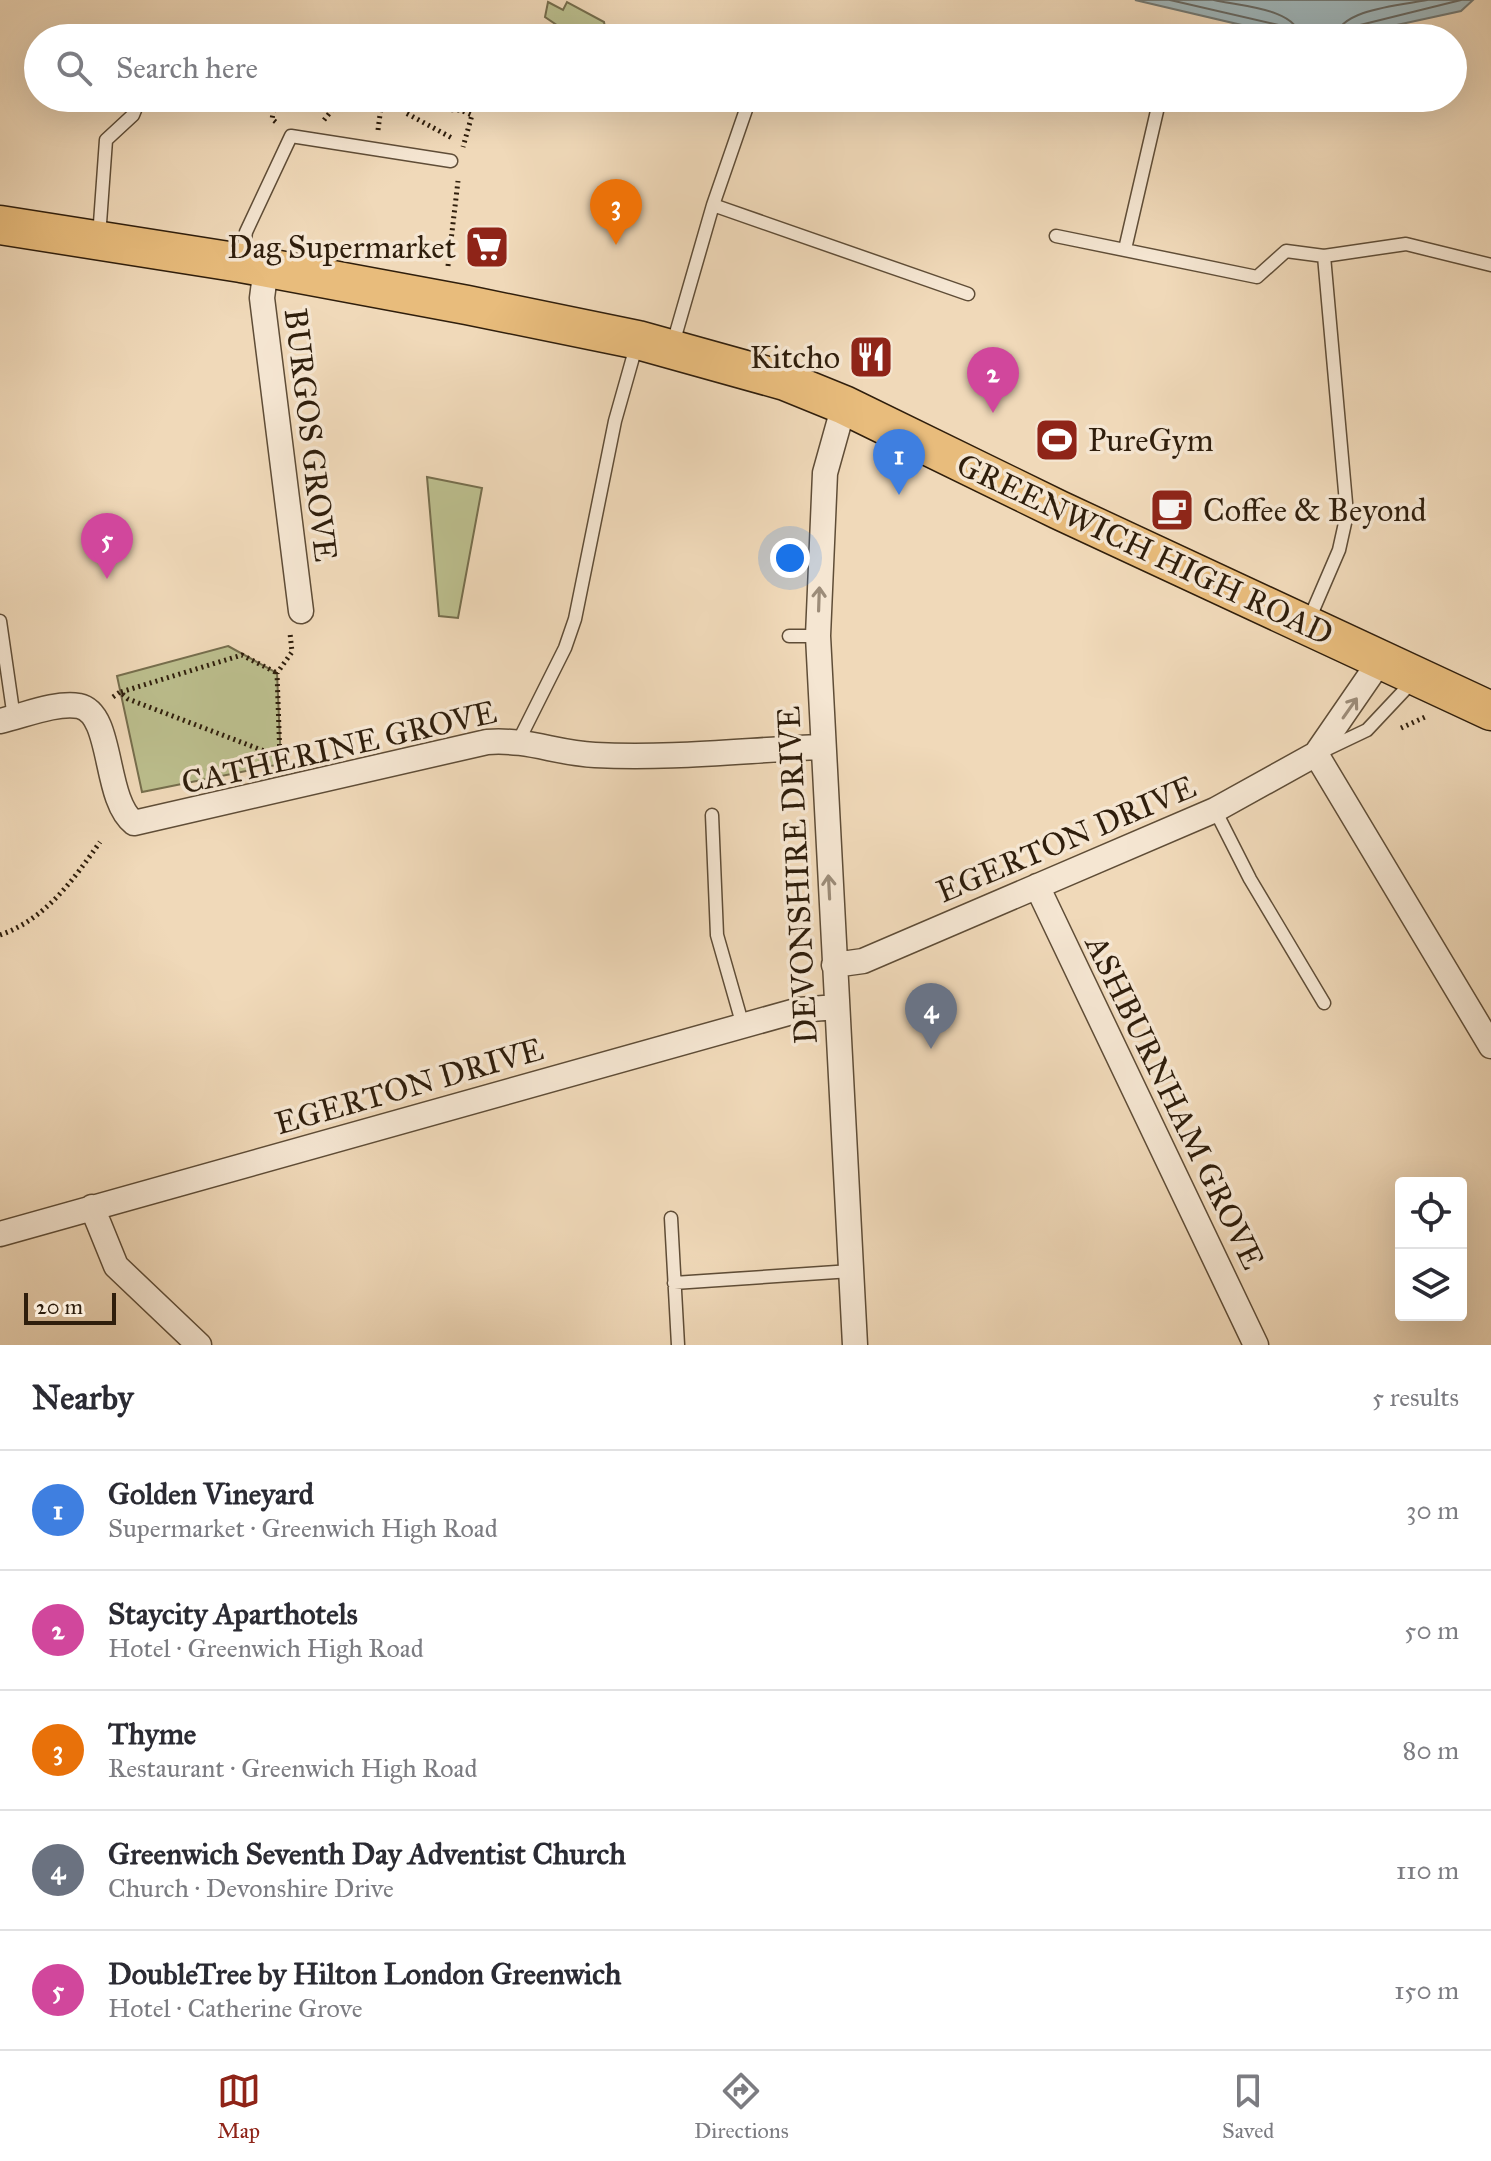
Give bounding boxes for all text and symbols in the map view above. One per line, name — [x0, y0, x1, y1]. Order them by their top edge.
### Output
search box — [24, 24, 1467, 112]
icon: search — [52, 46, 96, 90]
text: Search here — [116, 50, 258, 86]
pin: 3 — [590, 179, 642, 245]
supermarket icon: Dag Supermarket — [463, 223, 511, 271]
place label: Dag Supermarket — [227, 228, 456, 267]
street label: BURGOS GROVE — [276, 306, 345, 564]
restaurant icon: Kitcho — [847, 333, 895, 381]
place label: Kitcho — [750, 338, 840, 377]
pin: 2 — [967, 347, 1019, 413]
sports icon: PureGym — [1033, 416, 1081, 464]
place label: PureGym — [1088, 421, 1214, 460]
pin: 1 — [873, 429, 925, 495]
street label: GREENWICH HIGH ROAD — [951, 445, 1339, 654]
cafe icon: Coffee & Beyond — [1148, 486, 1196, 534]
place label: Coffee & Beyond — [1203, 491, 1427, 530]
pin: 5 — [81, 513, 133, 579]
your location — [770, 538, 810, 578]
one-way arrow — [811, 586, 826, 613]
street label: CATHERINE GROVE — [178, 692, 500, 803]
one-way arrow — [1342, 698, 1358, 720]
street label: DEVONSHIRE DRIVE — [769, 705, 826, 1045]
street label: EGERTON DRIVE — [931, 767, 1202, 912]
one-way arrow — [821, 874, 836, 901]
street label: ASHBURNHAM GROVE — [1076, 927, 1272, 1275]
pin: 4 — [905, 983, 957, 1049]
street label: EGERTON DRIVE — [270, 1029, 548, 1143]
map controls — [1395, 1177, 1467, 1321]
button: locate — [1395, 1177, 1467, 1249]
button: layers — [1395, 1249, 1467, 1321]
scale bar — [24, 1289, 116, 1325]
text: 20 m — [36, 1293, 83, 1320]
text: Nearby — [32, 1377, 134, 1418]
text: 5 results — [1372, 1381, 1459, 1413]
text: Golden Vineyard — [108, 1476, 314, 1512]
text: 1 — [53, 1494, 63, 1526]
text: 30 m — [1406, 1494, 1459, 1526]
text: Supermarket · Greenwich High Road — [108, 1512, 498, 1544]
text: Staycity Aparthotels — [108, 1596, 358, 1632]
text: 2 — [52, 1614, 64, 1646]
text: 50 m — [1404, 1614, 1459, 1646]
text: Hotel · Greenwich High Road — [108, 1632, 424, 1664]
text: Thyme — [108, 1716, 196, 1752]
text: 3 — [53, 1734, 63, 1766]
text: 80 m — [1403, 1734, 1459, 1766]
text: Restaurant · Greenwich High Road — [108, 1752, 478, 1784]
text: Greenwich Seventh Day Adventist Church — [108, 1836, 626, 1872]
text: 4 — [51, 1854, 65, 1886]
text: 110 m — [1396, 1854, 1459, 1886]
text: Church · Devonshire Drive — [108, 1872, 394, 1904]
text: DoubleTree by Hilton London Greenwich — [108, 1956, 622, 1992]
text: 5 — [52, 1974, 64, 2006]
text: 150 m — [1394, 1974, 1459, 2006]
text: Hotel · Catherine Grove — [108, 1992, 363, 2024]
tab: Map — [217, 2069, 261, 2144]
tab: Directions — [694, 2069, 789, 2144]
tab: Saved — [1222, 2069, 1274, 2144]

